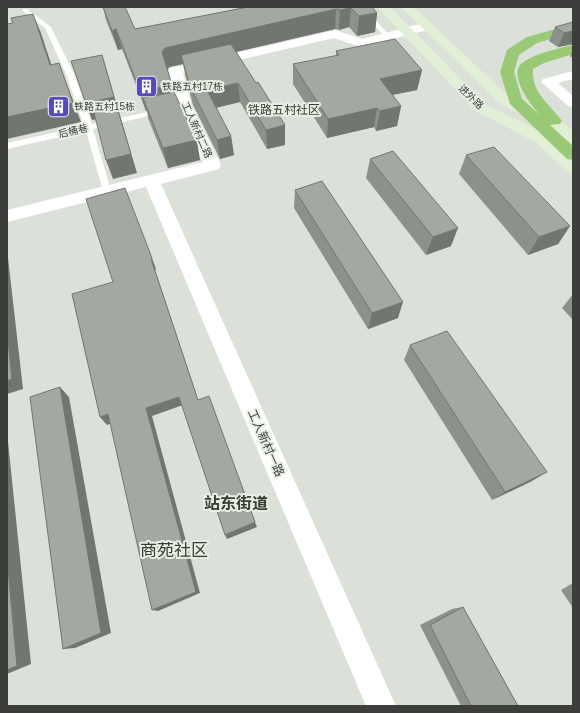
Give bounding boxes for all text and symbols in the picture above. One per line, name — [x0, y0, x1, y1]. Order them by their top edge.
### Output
building icon: 铁路五村17栋 — [133, 73, 159, 99]
place label: 铁路五村17栋 — [162, 81, 223, 92]
street label: 进外路 — [456, 83, 486, 111]
building icon: 铁路五村15栋 — [46, 93, 72, 119]
street label: 工人新村二路 — [180, 100, 214, 160]
place label: 铁路五村15栋 — [74, 101, 135, 112]
district label: 铁路五村社区 — [248, 103, 320, 117]
street label: 后桶巷 — [57, 122, 89, 140]
street label: 工人新村一路 — [245, 407, 287, 479]
district label: 站东街道 — [204, 495, 268, 512]
district label: 商苑社区 — [140, 541, 208, 560]

